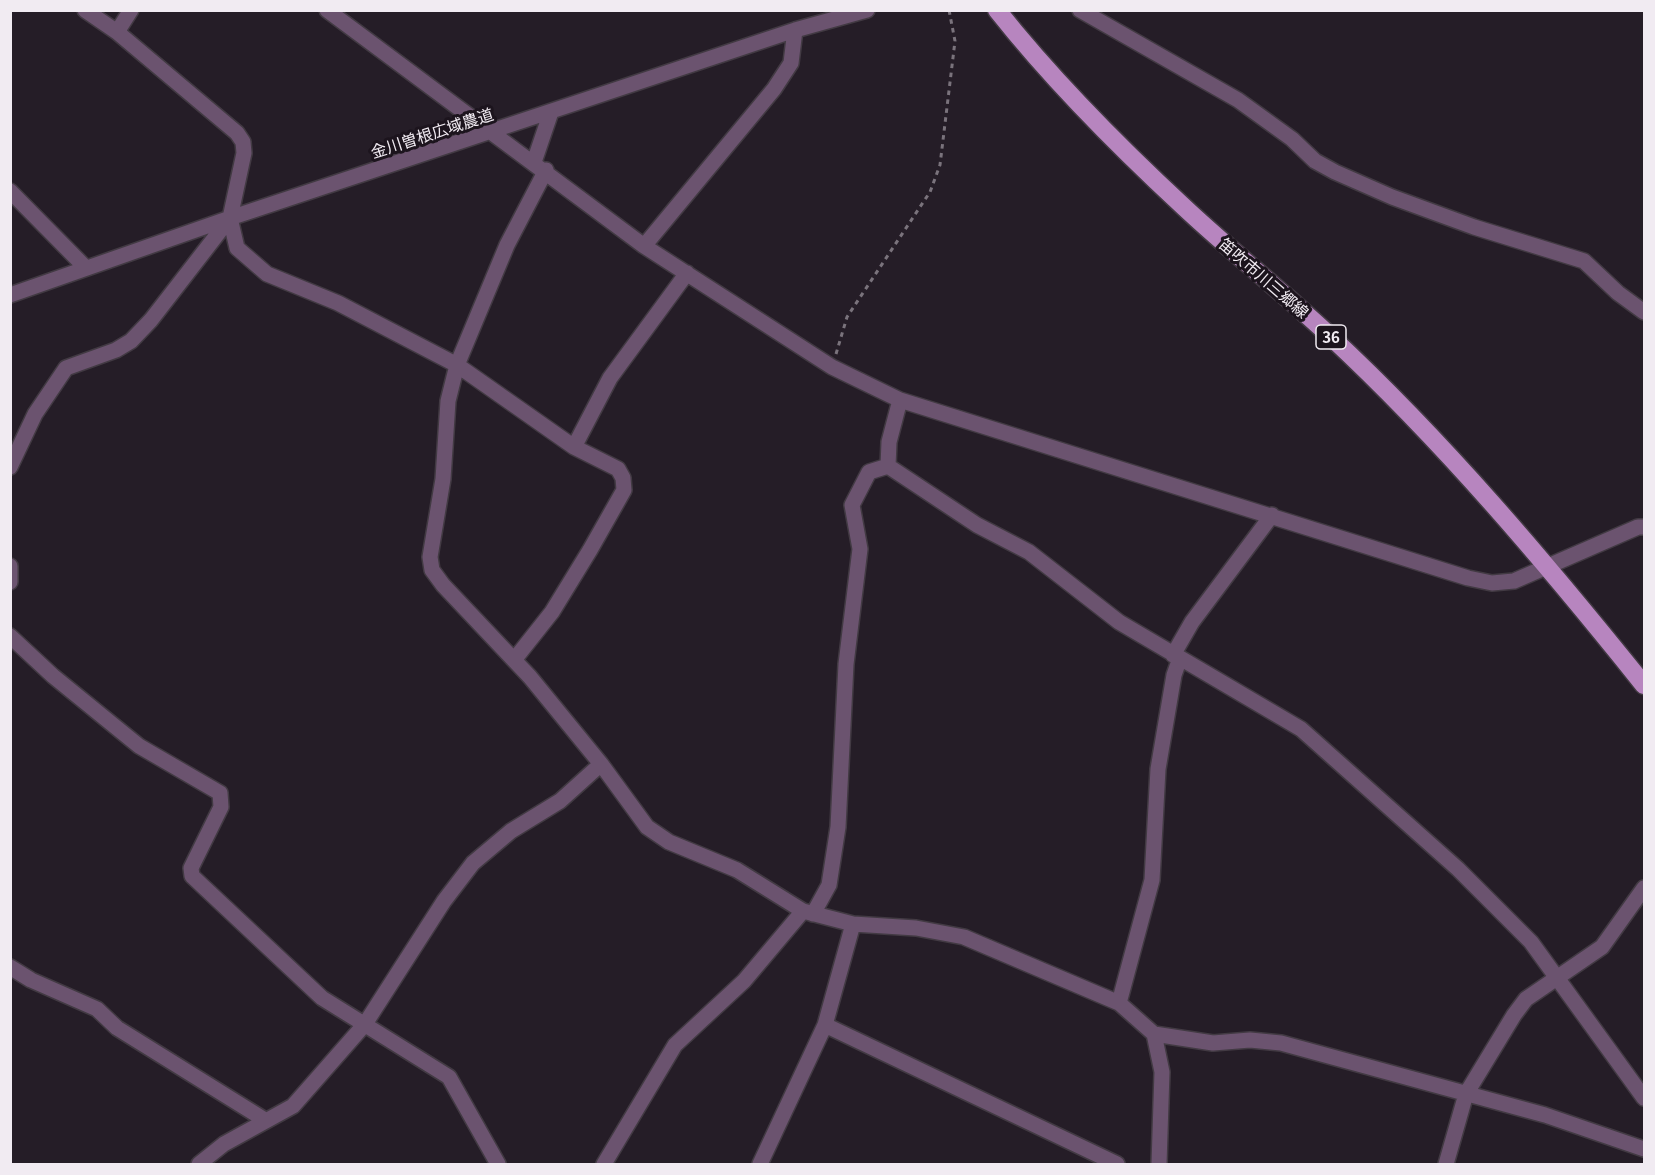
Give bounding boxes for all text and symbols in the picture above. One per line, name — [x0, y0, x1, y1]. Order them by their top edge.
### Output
street label: 金川曽根広域農道 — [368, 104, 496, 162]
street label: 笛吹市川三郷線 — [1215, 234, 1313, 322]
road number: 36 — [1316, 325, 1346, 349]

